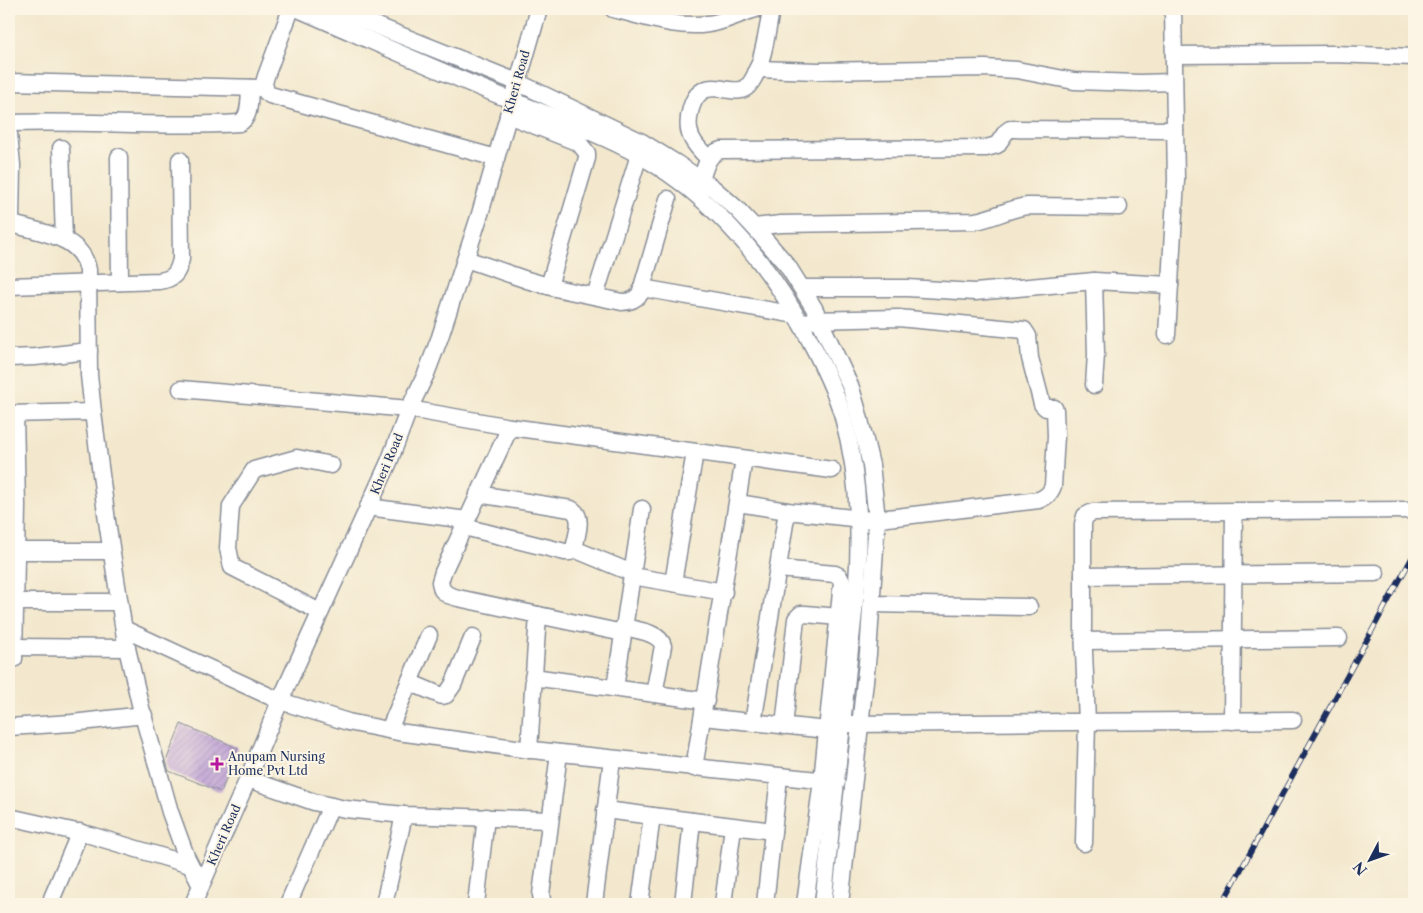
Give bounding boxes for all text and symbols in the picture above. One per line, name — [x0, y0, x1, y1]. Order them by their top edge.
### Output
street label: Kheri Road — [500, 48, 533, 115]
street label: Kheri Road — [367, 430, 406, 497]
place label: Anupam Nursing Home Pvt Ltd — [227, 749, 325, 778]
marker: Anupam Nursing Home Pvt Ltd — [210, 757, 224, 771]
street label: Kheri Road — [203, 801, 244, 868]
north arrow — [1346, 836, 1396, 886]
text: N — [1349, 858, 1371, 879]

